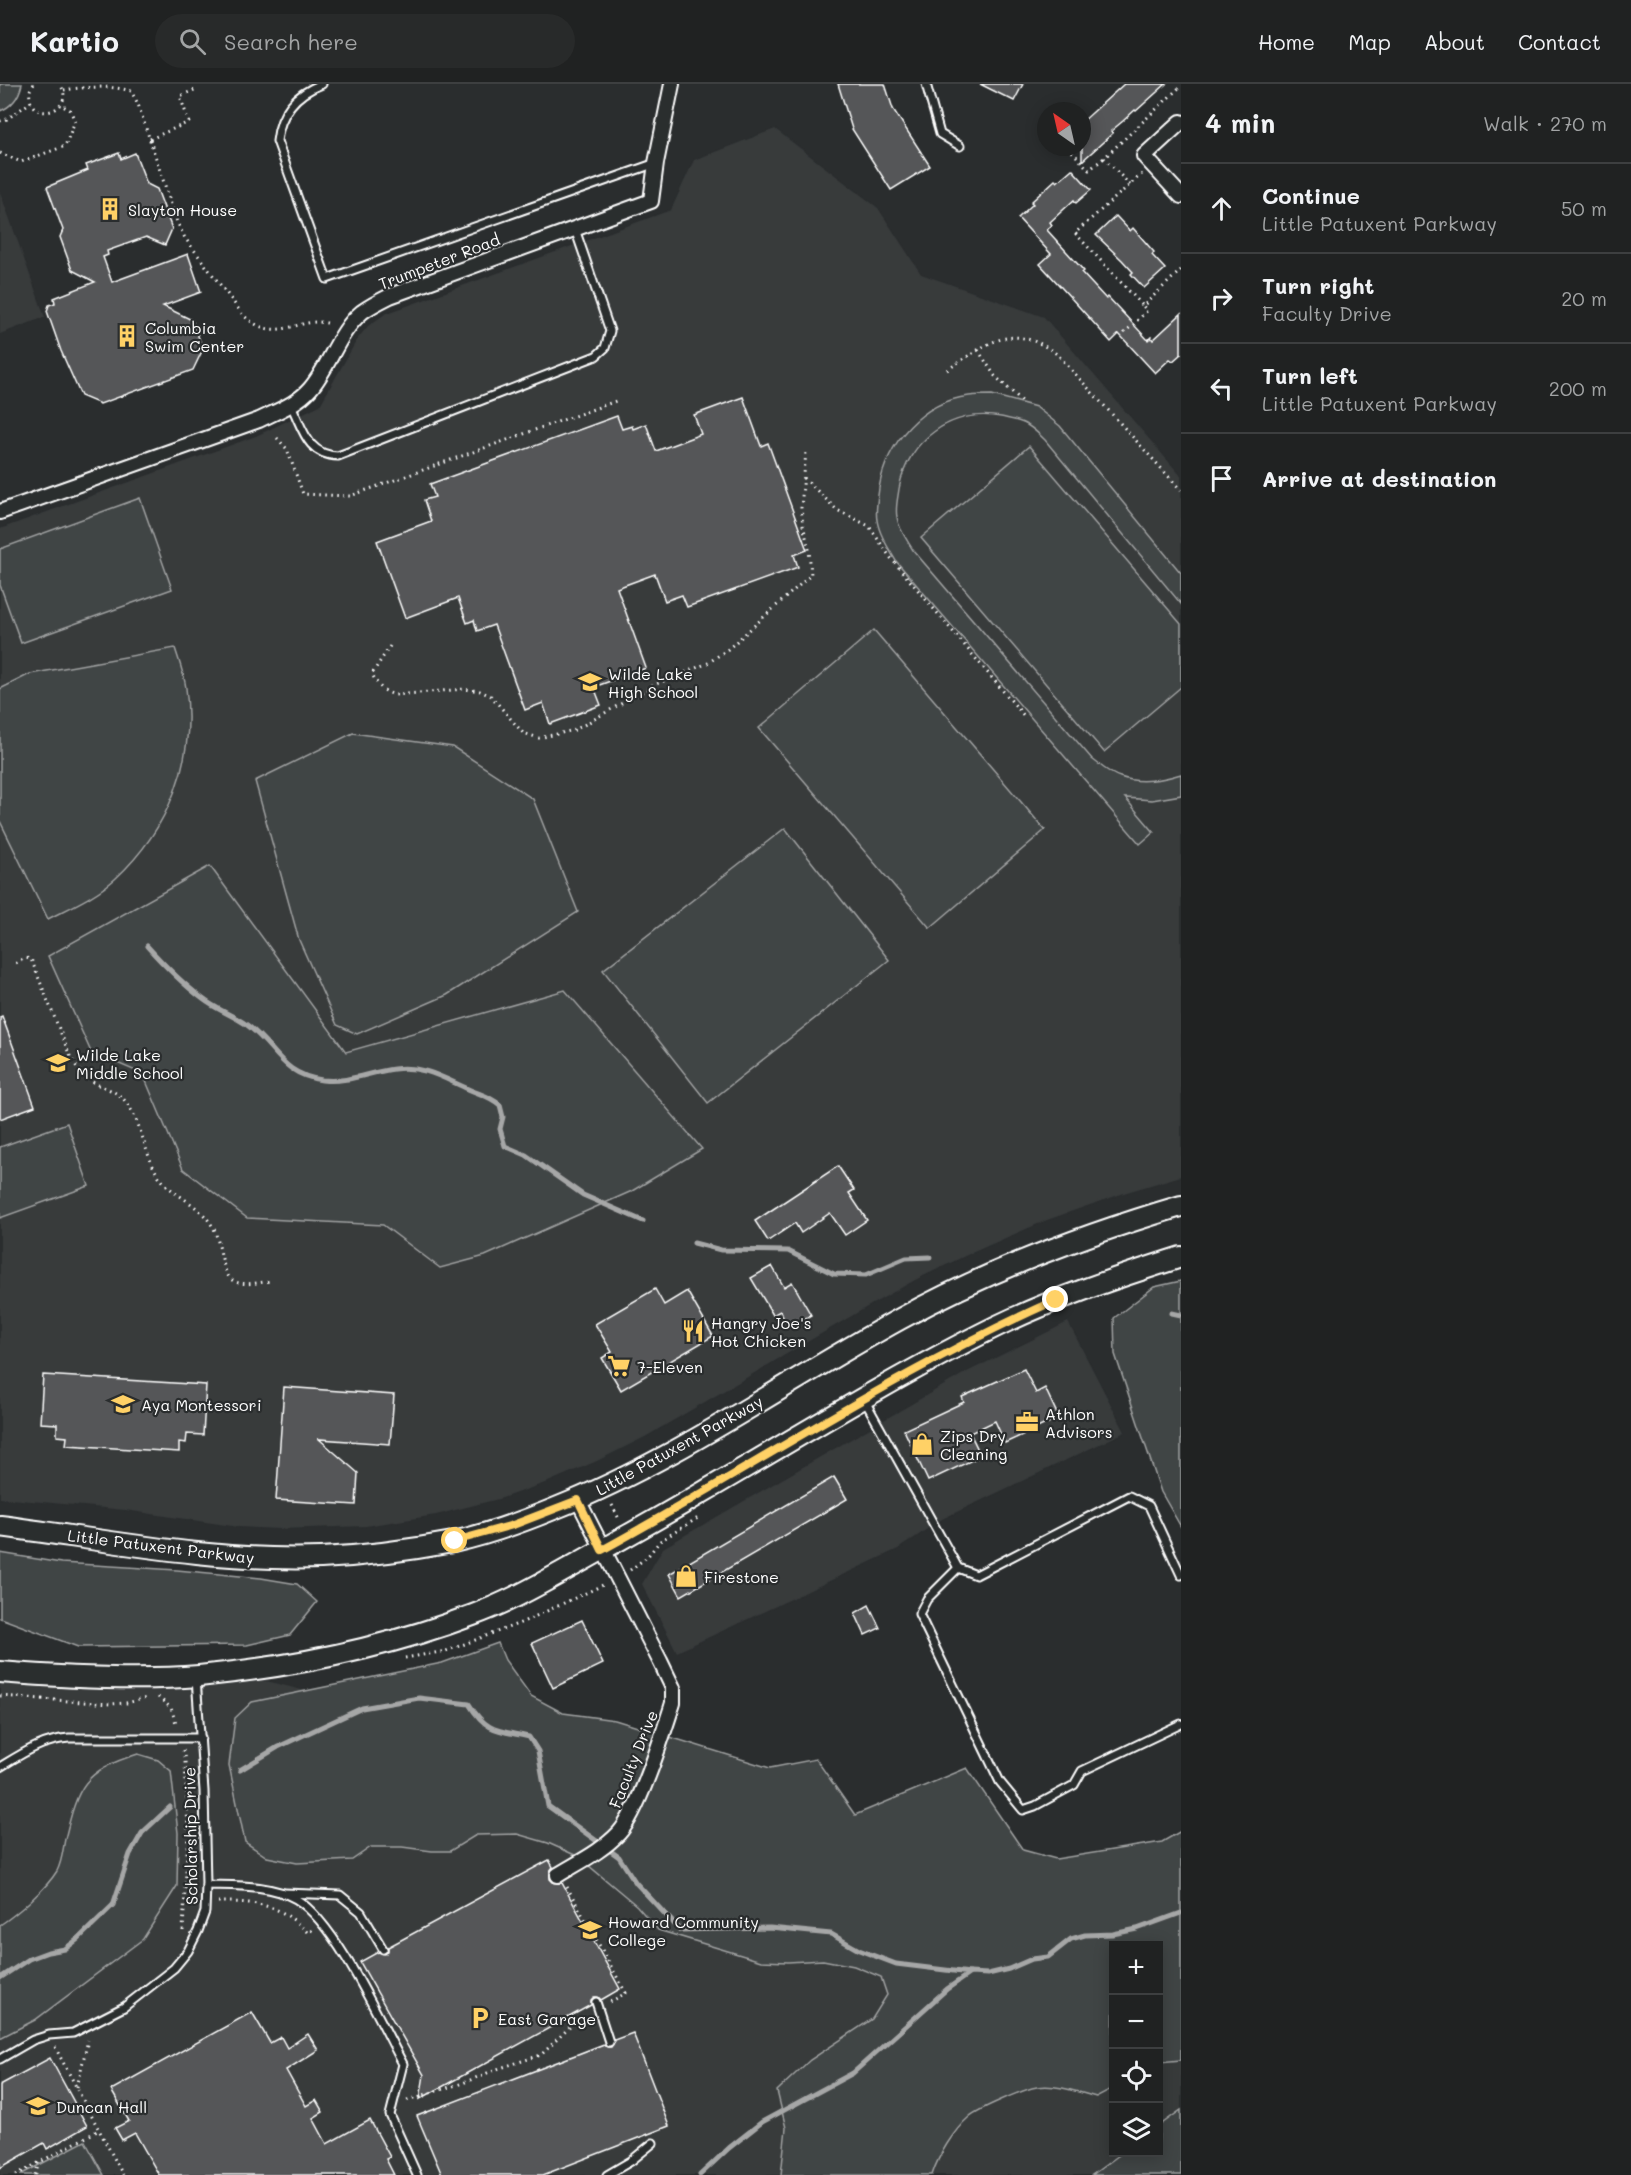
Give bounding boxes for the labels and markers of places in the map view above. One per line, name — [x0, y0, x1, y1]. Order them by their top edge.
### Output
building icon: Slayton House — [97, 196, 123, 222]
place label: Slayton House — [128, 199, 237, 220]
place label: Columbia Swim Center — [145, 317, 244, 356]
building icon: Columbia Swim Center — [114, 323, 140, 349]
place label: Wilde Lake High School — [608, 663, 698, 702]
school or university icon: Wilde Lake High School — [577, 669, 603, 695]
place label: Wilde Lake Middle School — [76, 1044, 183, 1083]
school or university icon: Wilde Lake Middle School — [45, 1050, 71, 1076]
place label: Hangry Joe's Hot Chicken — [711, 1312, 812, 1351]
restaurant icon: Hangry Joe's Hot Chicken — [680, 1318, 706, 1344]
supermarket icon: 7-Eleven — [606, 1353, 632, 1379]
place label: 7-Eleven — [637, 1356, 703, 1377]
school or university icon: Aya Montessori — [110, 1391, 136, 1417]
place label: Aya Montessori — [141, 1394, 262, 1415]
place label: Athlon Advisors — [1045, 1403, 1113, 1442]
office icon: Athlon Advisors — [1014, 1409, 1040, 1435]
place label: Zips Dry Cleaning — [940, 1425, 1007, 1464]
shop icon: Zips Dry Cleaning — [909, 1431, 935, 1457]
shop icon: Firestone — [673, 1563, 699, 1589]
place label: Firestone — [704, 1566, 779, 1587]
place label: Howard Community College — [608, 1911, 759, 1950]
school or university icon: Howard Community College — [577, 1917, 603, 1943]
parking icon: East Garage — [467, 2005, 493, 2031]
place label: East Garage — [498, 2008, 596, 2029]
school or university icon: Duncan Hall — [25, 2093, 51, 2119]
place label: Duncan Hall — [56, 2096, 147, 2117]

